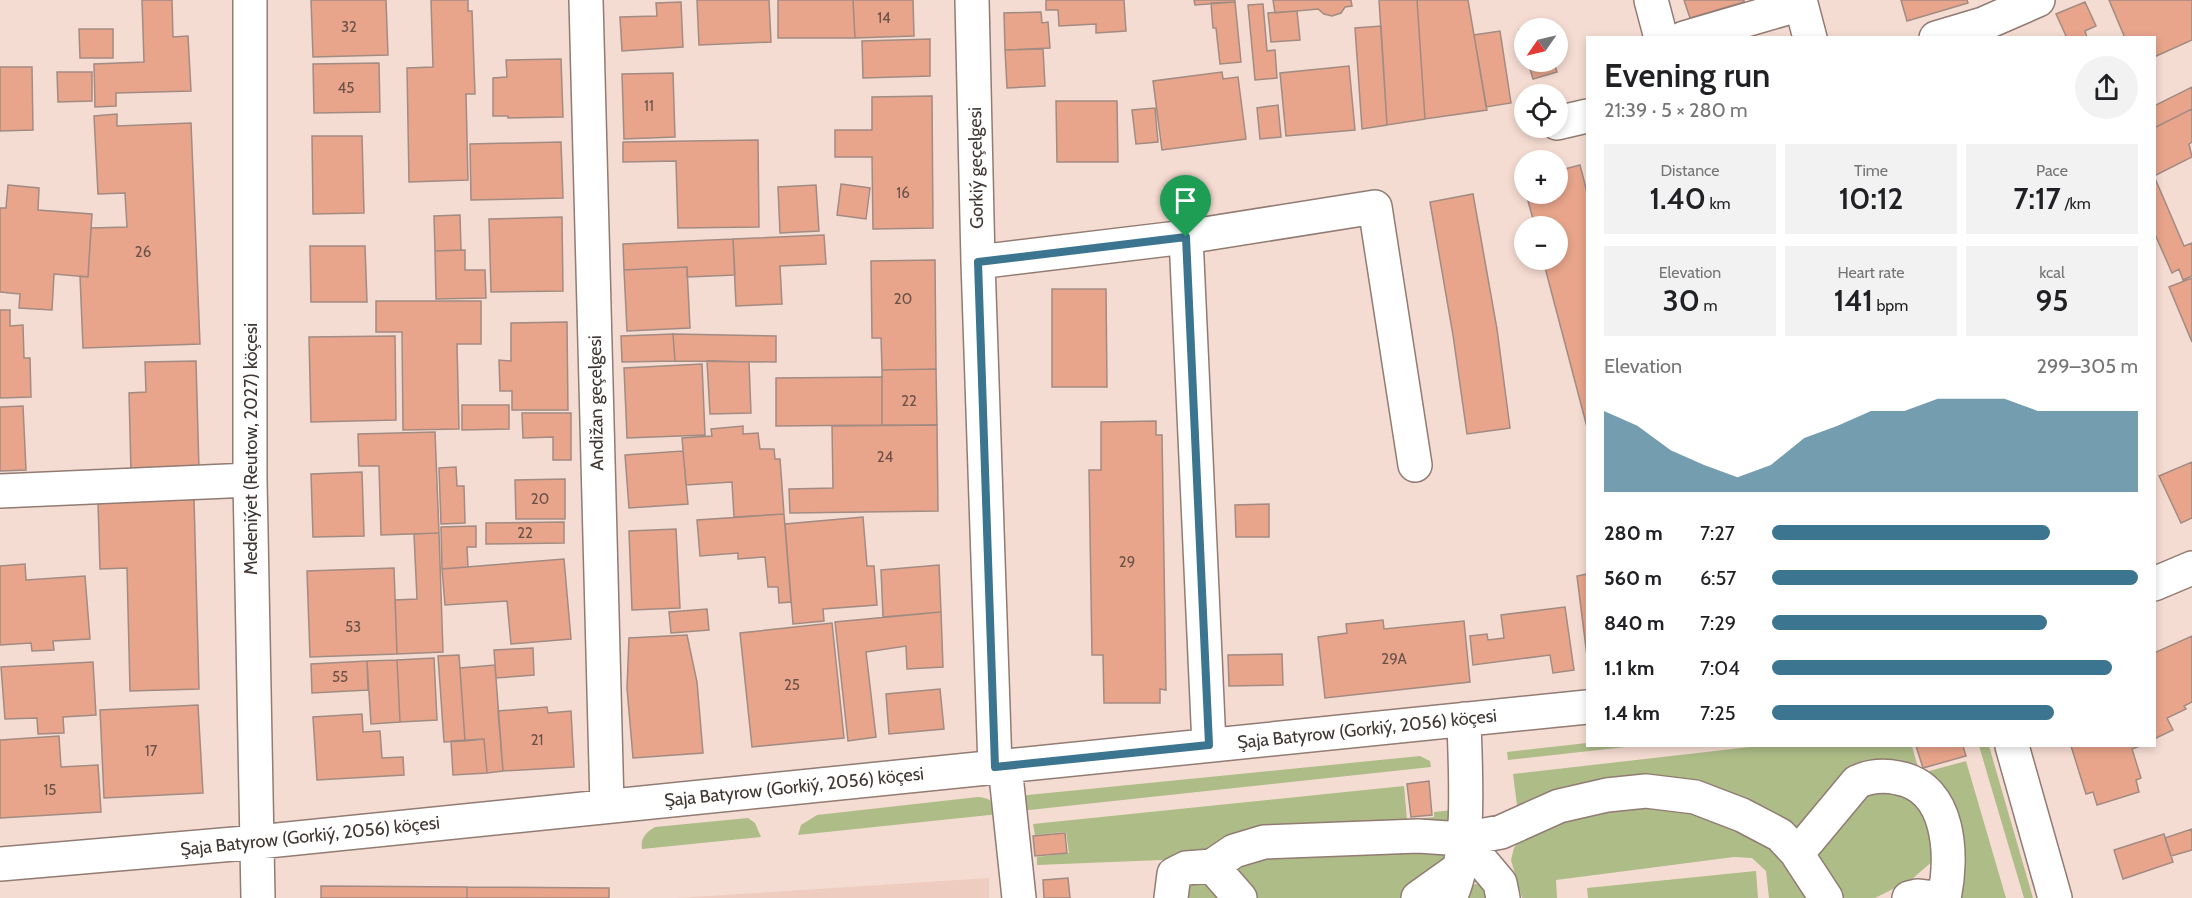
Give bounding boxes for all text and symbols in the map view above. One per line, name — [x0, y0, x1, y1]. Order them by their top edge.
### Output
house number: 14 — [877, 9, 891, 27]
house number: 32 — [341, 18, 357, 36]
north arrow — [1514, 18, 1568, 72]
map controls — [1514, 18, 1568, 270]
text: Evening run — [1604, 55, 1770, 95]
button: share — [2075, 56, 2138, 119]
house number: 45 — [338, 79, 354, 97]
button: locate — [1514, 84, 1568, 138]
house number: 11 — [644, 97, 654, 115]
text: 21:39 · 5 × 280 m — [1604, 98, 1748, 122]
street label: Gorkiý geçelgesi — [964, 107, 988, 229]
button: + — [1514, 150, 1568, 204]
text: Distance — [1661, 161, 1719, 180]
text: Time — [1854, 161, 1888, 180]
text: Pace — [2036, 161, 2068, 180]
pin — [1160, 175, 1211, 237]
text: 1.40 — [1649, 180, 1706, 217]
text: 10:12 — [1839, 180, 1903, 217]
text: 7:17 — [2013, 180, 2061, 217]
house number: 16 — [896, 184, 910, 202]
icon: arrive — [1169, 184, 1202, 217]
text: km — [1706, 194, 1731, 213]
text: /km — [2061, 194, 2091, 213]
button: − — [1514, 216, 1568, 270]
house number: 26 — [135, 243, 151, 261]
text: Elevation — [1659, 263, 1721, 282]
text: Heart rate — [1838, 263, 1904, 282]
text: kcal — [2039, 263, 2065, 282]
text: 30 — [1663, 282, 1700, 319]
text: 141 — [1834, 282, 1873, 319]
text: 95 — [2035, 282, 2069, 319]
house number: 20 — [894, 290, 912, 308]
text: m — [1700, 296, 1717, 315]
text: bpm — [1873, 296, 1908, 315]
street label: Medeniýet (Reutow, 2027) köçesi — [240, 323, 262, 575]
street label: Andižan geçelgesi — [584, 335, 608, 471]
text: Elevation — [1604, 354, 1682, 378]
text: 299–305 m — [2037, 354, 2138, 378]
house number: 22 — [901, 392, 917, 410]
house number: 24 — [877, 448, 894, 466]
house number: 20 — [531, 490, 549, 508]
text: 280 m — [1604, 521, 1663, 545]
text: 7:27 — [1700, 521, 1735, 545]
house number: 22 — [517, 524, 533, 542]
house number: 29 — [1119, 553, 1135, 571]
text: 560 m — [1604, 566, 1662, 590]
text: 6:57 — [1700, 566, 1736, 590]
text: 840 m — [1604, 611, 1665, 635]
text: 7:29 — [1700, 611, 1736, 635]
house number: 53 — [345, 618, 361, 636]
house number: 29A — [1381, 650, 1407, 668]
text: 1.1 km — [1604, 656, 1654, 680]
text: 7:04 — [1700, 656, 1740, 680]
house number: 55 — [332, 668, 348, 686]
house number: 25 — [784, 676, 800, 694]
text: 1.4 km — [1604, 701, 1660, 725]
text: 7:25 — [1700, 701, 1736, 725]
street label: Şaja Batyrow (Gorkiý, 2056) köçesi — [1236, 704, 1498, 754]
house number: 21 — [531, 731, 543, 749]
house number: 17 — [145, 742, 158, 760]
street label: Şaja Batyrow (Gorkiý, 2056) köçesi — [663, 762, 925, 812]
house number: 15 — [43, 781, 57, 799]
street label: Şaja Batyrow (Gorkiý, 2056) köçesi — [179, 811, 441, 861]

